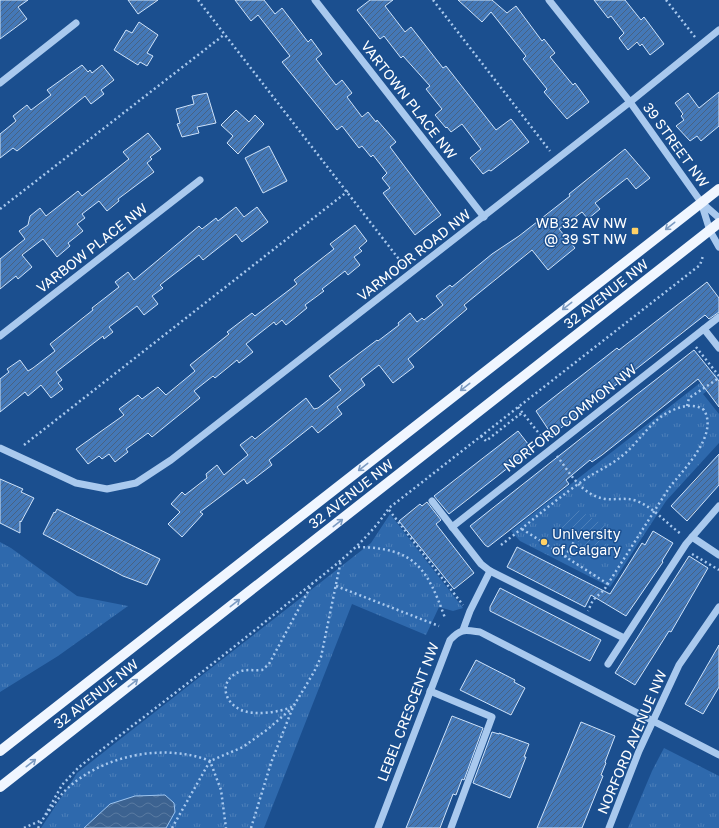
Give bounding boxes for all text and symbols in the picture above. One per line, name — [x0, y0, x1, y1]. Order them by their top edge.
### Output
street label: VARTOWN PLACE NW — [358, 37, 461, 163]
street label: 39 STREET NW — [640, 99, 713, 191]
street label: VARBOW PLACE NW — [33, 199, 151, 296]
street label: VARMOOR ROAD NW — [354, 205, 474, 304]
place label: WB 32 AV NW @ 39 ST NW — [536, 214, 628, 247]
one-way arrow — [664, 222, 675, 231]
marker: WB 32 AV NW @ 39 ST NW — [630, 226, 640, 236]
street label: 32 AVENUE NW — [560, 255, 652, 332]
one-way arrow — [562, 302, 573, 311]
street label: NORFORD COMMON NW — [500, 360, 640, 475]
one-way arrow — [460, 382, 471, 391]
street label: 32 AVENUE NW — [305, 455, 397, 532]
one-way arrow — [357, 462, 368, 471]
one-way arrow — [332, 518, 343, 527]
place label: University of Calgary — [552, 525, 621, 558]
marker: University of Calgary — [539, 537, 549, 547]
one-way arrow — [230, 598, 241, 607]
street label: LEBEL CRESCENT NW — [373, 639, 442, 784]
street label: 32 AVENUE NW — [50, 655, 142, 732]
street label: NORFORD AVENUE NW — [593, 667, 670, 816]
one-way arrow — [127, 679, 138, 687]
one-way arrow — [25, 759, 36, 768]

